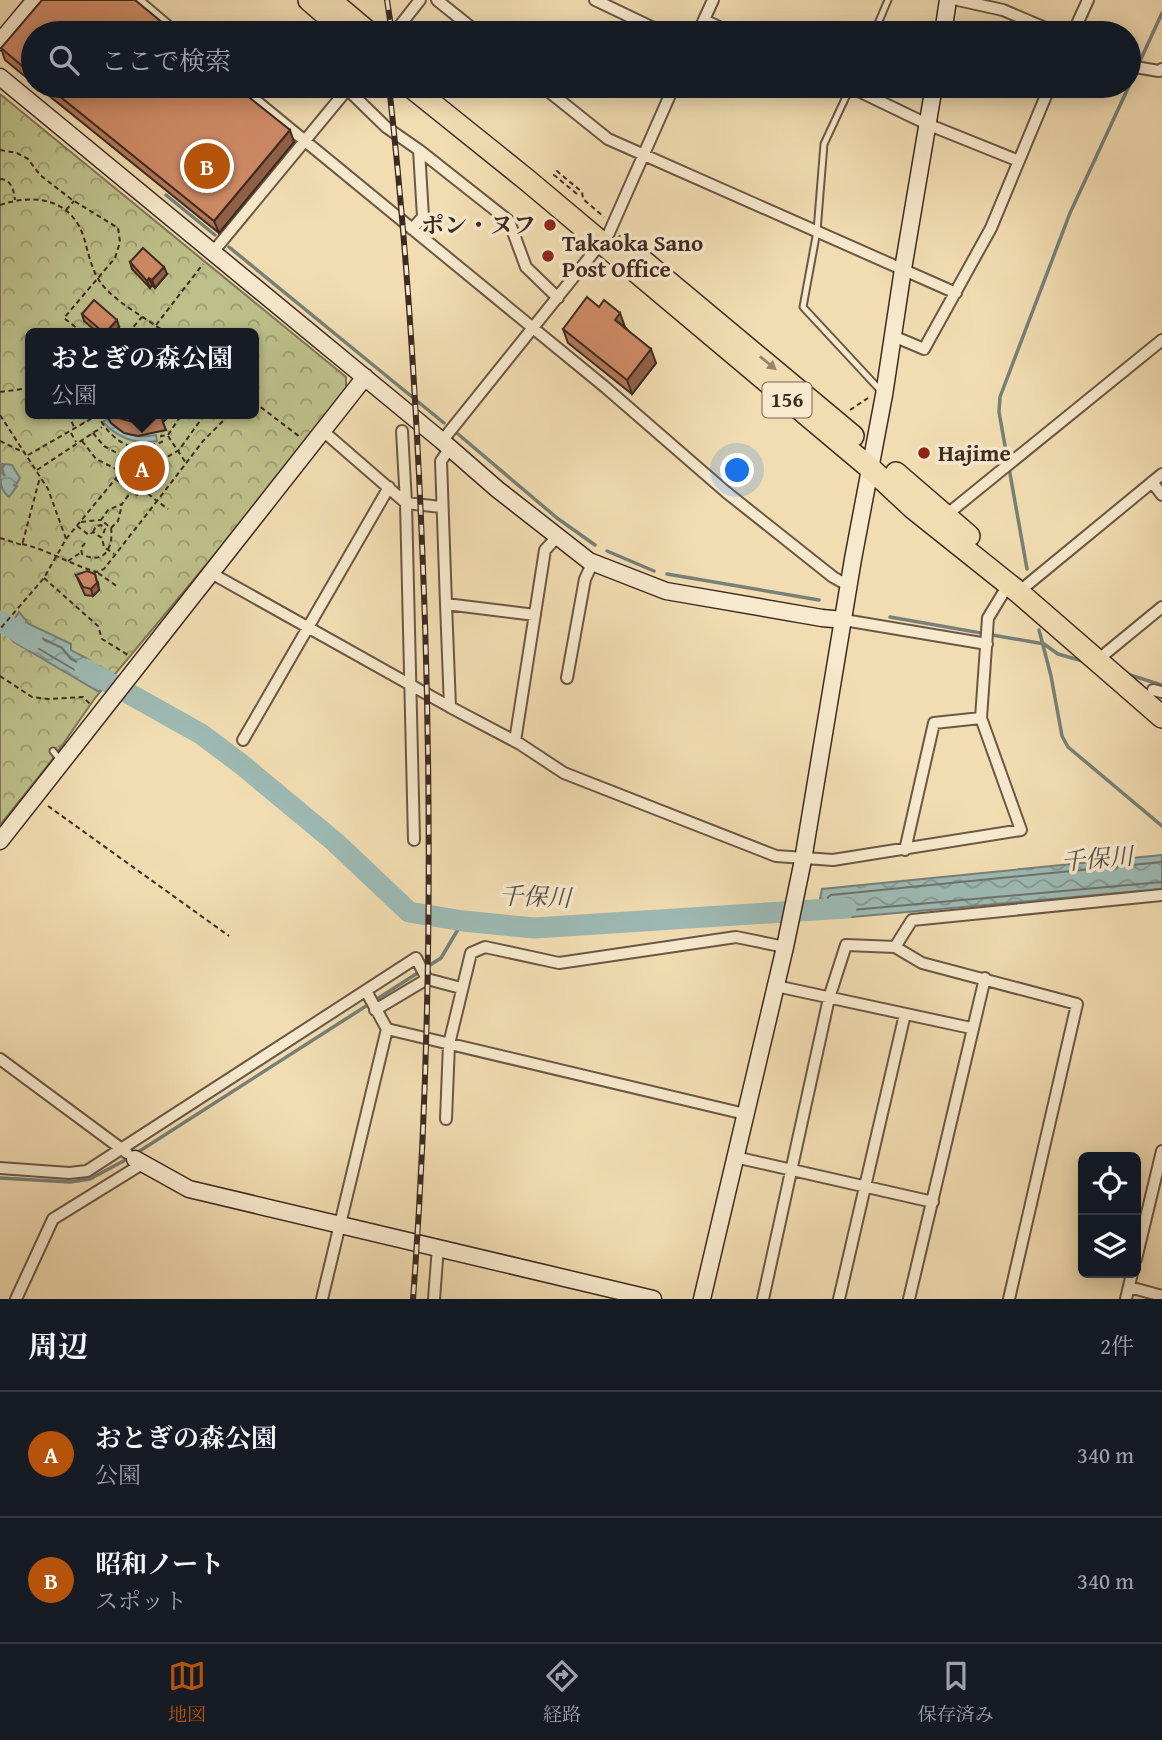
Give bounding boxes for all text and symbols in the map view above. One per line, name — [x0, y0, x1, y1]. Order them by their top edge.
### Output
search box — [21, 21, 1141, 98]
icon: search — [45, 41, 83, 79]
text: ここで検索 — [101, 41, 231, 80]
pin: B — [184, 140, 230, 192]
place label: ポン・ヌフ — [421, 208, 536, 241]
marker: ポン・ヌフ — [542, 217, 558, 233]
place label: Takaoka Sano Post Office — [562, 226, 703, 285]
marker: Takaoka Sano Post Office — [540, 248, 556, 264]
popup — [25, 328, 259, 419]
text: おとぎの森公園 — [51, 338, 233, 377]
one-way arrow — [758, 356, 776, 371]
text: 公園 — [51, 378, 97, 411]
road number: 156 — [762, 382, 812, 418]
place label: Hajime — [938, 436, 1011, 469]
pin: A — [119, 442, 165, 494]
marker: Hajime — [916, 445, 932, 461]
your location — [720, 453, 754, 487]
water label: 千保川 — [1060, 838, 1137, 879]
water label: 千保川 — [498, 878, 575, 915]
map controls — [1078, 1152, 1141, 1278]
button: locate — [1078, 1152, 1141, 1215]
button: layers — [1078, 1215, 1141, 1278]
text: 周辺 — [28, 1324, 88, 1368]
text: 2件 — [1100, 1329, 1134, 1362]
text: おとぎの森公園 — [95, 1418, 277, 1457]
text: A — [44, 1438, 58, 1471]
text: 340 m — [1077, 1438, 1134, 1471]
text: 公園 — [95, 1458, 141, 1491]
text: 昭和ノート — [95, 1544, 224, 1583]
text: B — [44, 1564, 58, 1597]
text: 340 m — [1077, 1564, 1134, 1597]
text: スポット — [95, 1584, 187, 1617]
tab: 地図 — [168, 1657, 206, 1728]
tab: 経路 — [543, 1657, 581, 1728]
tab: 保存済み — [918, 1657, 994, 1728]

